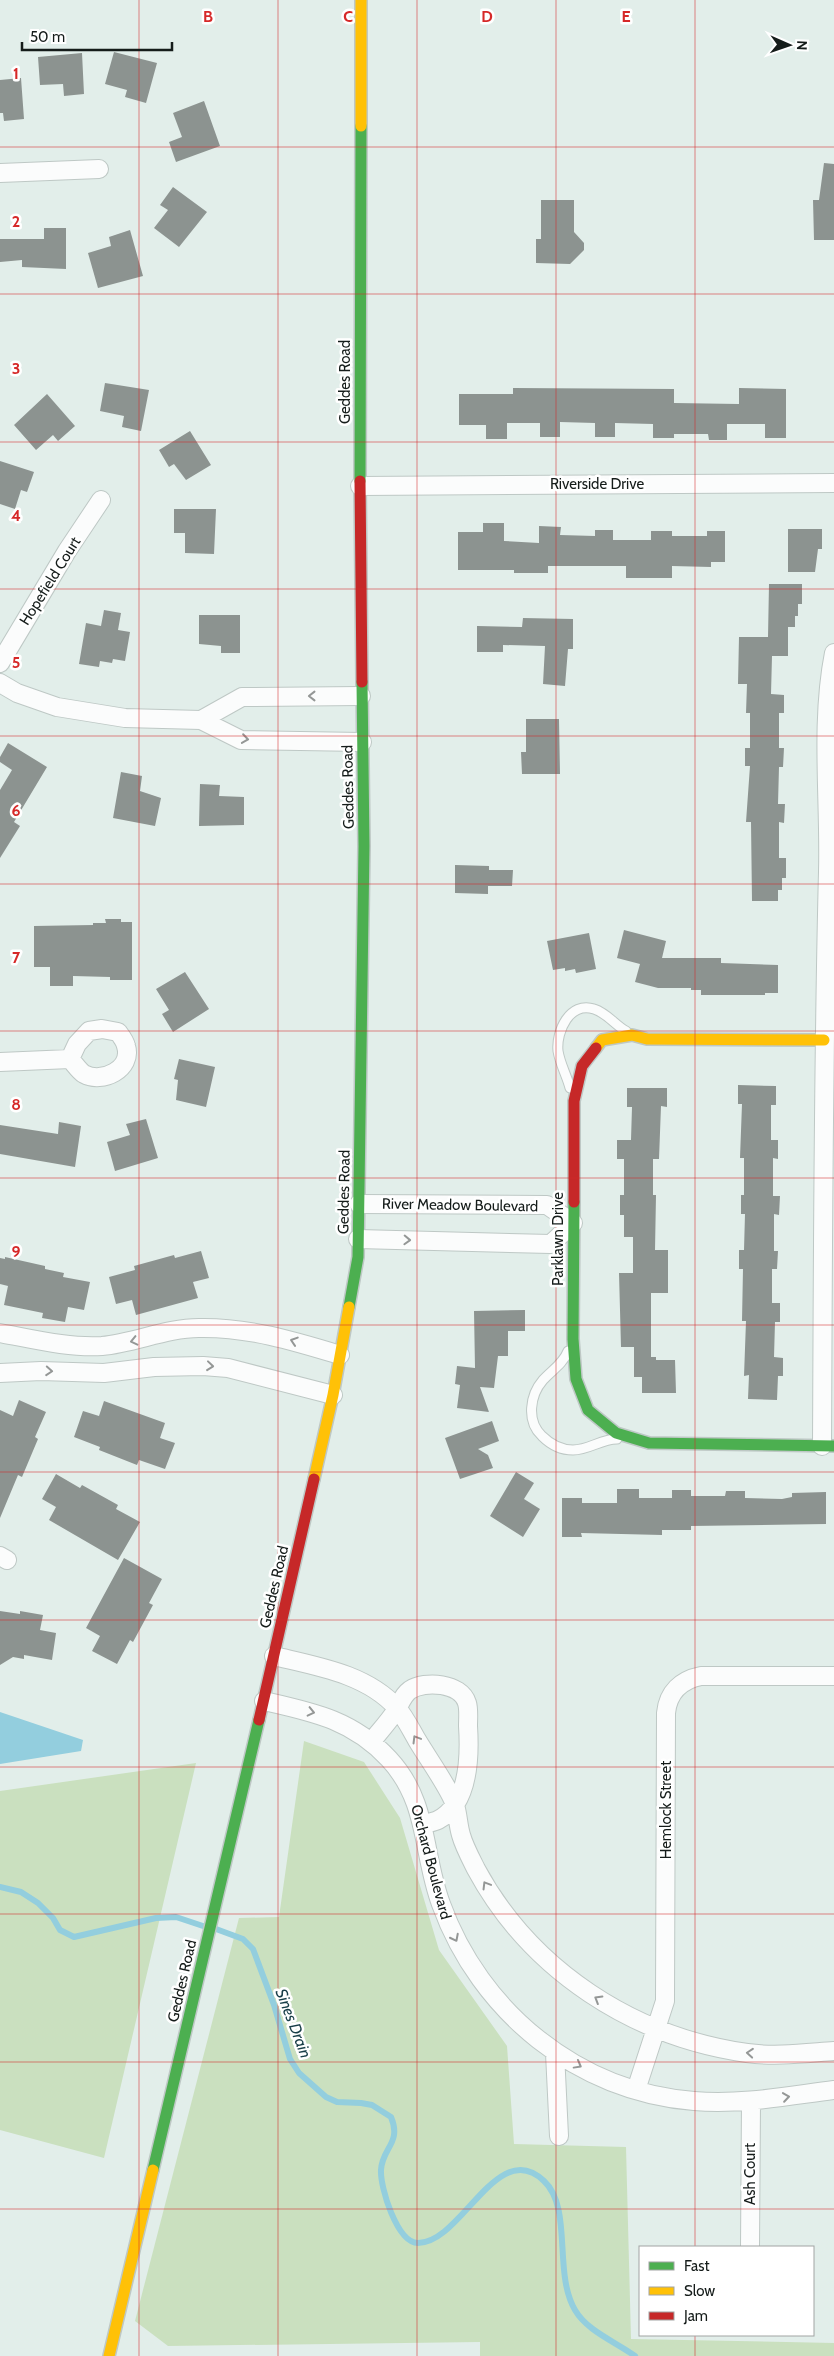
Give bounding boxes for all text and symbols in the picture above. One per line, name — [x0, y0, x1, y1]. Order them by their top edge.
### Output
text: B — [203, 7, 213, 26]
text: C — [343, 7, 353, 26]
text: D — [481, 7, 493, 26]
text: E — [621, 7, 631, 26]
scale bar — [22, 20, 172, 52]
north arrow — [764, 20, 814, 70]
text: 50 m — [30, 28, 65, 46]
text: N — [793, 40, 811, 51]
text: 1 — [13, 64, 19, 83]
text: 2 — [12, 212, 20, 231]
street label: Geddes Road — [336, 340, 354, 424]
text: 3 — [12, 359, 20, 378]
street label: Riverside Drive — [550, 475, 644, 493]
text: 4 — [11, 506, 21, 525]
street label: Hopefield Court — [16, 534, 84, 628]
text: 5 — [12, 653, 20, 672]
one-way arrow — [308, 691, 316, 701]
one-way arrow — [242, 733, 250, 744]
street label: Geddes Road — [338, 745, 358, 829]
text: 6 — [12, 801, 21, 820]
text: 7 — [12, 948, 21, 967]
text: 8 — [11, 1095, 21, 1114]
street label: Geddes Road — [334, 1150, 354, 1234]
street label: Parklawn Drive — [549, 1192, 567, 1286]
street label: River Meadow Boulevard — [382, 1195, 538, 1215]
one-way arrow — [404, 1235, 411, 1245]
text: 9 — [12, 1242, 21, 1261]
one-way arrow — [129, 1335, 138, 1345]
one-way arrow — [290, 1336, 298, 1346]
one-way arrow — [207, 1360, 215, 1371]
one-way arrow — [45, 1366, 53, 1377]
street label: Geddes Road — [256, 1544, 292, 1630]
one-way arrow — [307, 1706, 316, 1717]
one-way arrow — [413, 1736, 423, 1745]
street label: Hemlock Street — [657, 1761, 675, 1859]
street label: Orchard Boulevard — [407, 1803, 455, 1921]
one-way arrow — [482, 1881, 492, 1890]
one-way arrow — [449, 1932, 459, 1941]
street label: Geddes Road — [164, 1938, 200, 2024]
water label: Sines Drain — [272, 1986, 315, 2061]
one-way arrow — [595, 1996, 604, 2006]
one-way arrow — [746, 2047, 754, 2058]
one-way arrow — [572, 2059, 581, 2069]
one-way arrow — [782, 2092, 790, 2102]
street label: Ash Court — [741, 2143, 759, 2205]
legend — [639, 2246, 814, 2336]
text: Fast — [684, 2257, 709, 2275]
text: Slow — [684, 2282, 715, 2300]
text: Jam — [683, 2307, 708, 2325]

